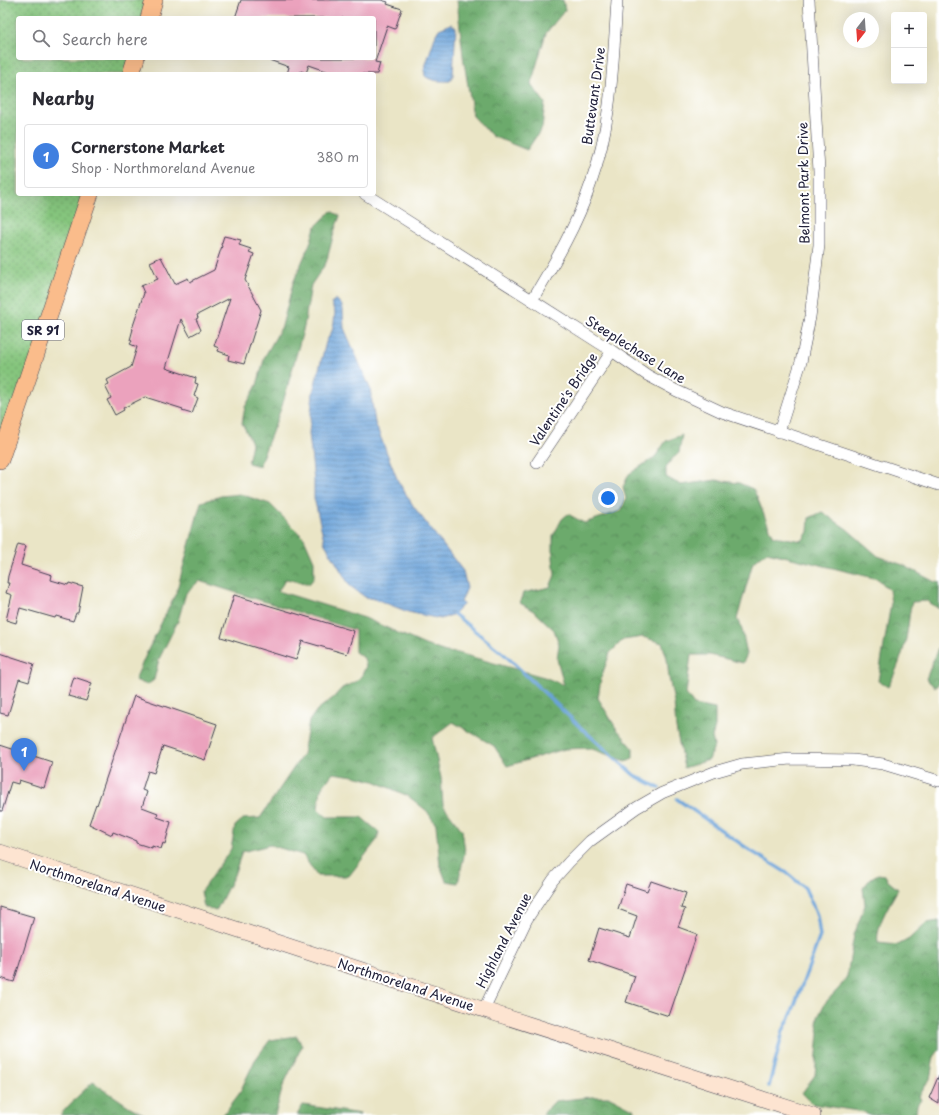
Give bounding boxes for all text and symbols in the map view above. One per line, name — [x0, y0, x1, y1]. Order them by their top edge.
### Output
north arrow — [843, 12, 879, 48]
map controls — [891, 12, 927, 84]
button: + — [891, 12, 927, 48]
search box — [16, 16, 376, 60]
icon: search — [30, 27, 52, 49]
text: Search here — [62, 27, 148, 50]
street label: Buttevant Drive — [577, 46, 609, 146]
button: − — [891, 48, 927, 84]
text: Nearby — [32, 85, 94, 111]
street label: Belmont Park Drive — [792, 122, 814, 244]
text: Cornerstone Market — [71, 135, 225, 158]
text: 1 — [43, 147, 49, 166]
text: 380 m — [316, 147, 359, 166]
text: Shop · Northmoreland Avenue — [71, 158, 255, 177]
street label: Steeplechase Lane — [582, 310, 690, 388]
road number: SR 91 — [22, 320, 64, 340]
street label: Valentine's Bridge — [525, 348, 602, 450]
your location — [598, 488, 618, 508]
pin: 1 — [11, 738, 37, 771]
street label: Northmoreland Avenue — [27, 854, 169, 916]
street label: Highland Avenue — [471, 889, 535, 991]
street label: Northmoreland Avenue — [335, 953, 477, 1015]

